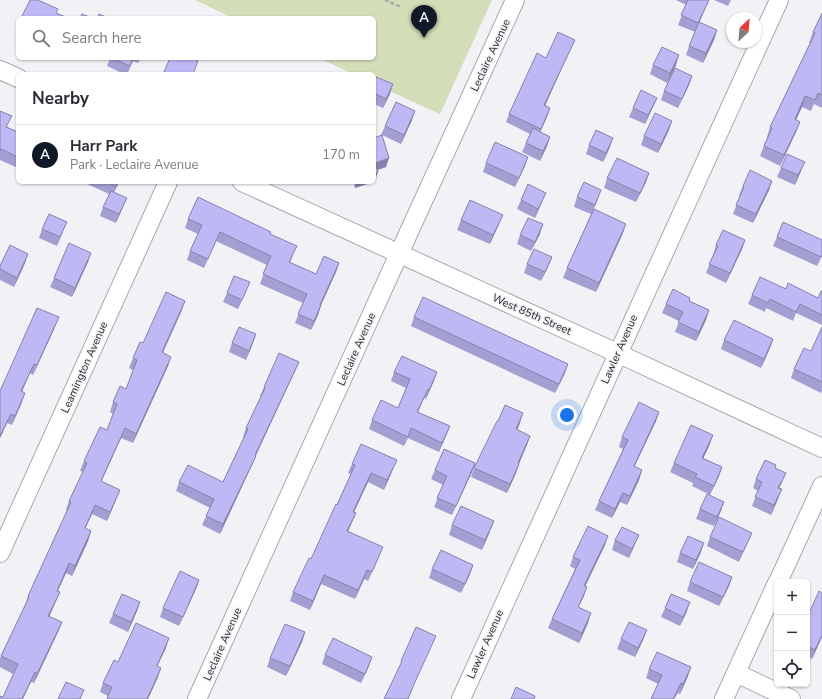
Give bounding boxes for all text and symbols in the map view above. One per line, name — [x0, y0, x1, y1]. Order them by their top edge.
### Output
pin: A — [411, 5, 437, 38]
north arrow — [726, 12, 762, 48]
search box — [16, 16, 376, 60]
street label: Leclaire Avenue — [467, 16, 514, 94]
icon: search — [30, 27, 52, 49]
text: Search here — [62, 28, 142, 48]
text: Nearby — [32, 87, 89, 110]
text: Harr Park — [70, 136, 137, 156]
text: A — [40, 146, 50, 164]
text: 170 m — [322, 146, 360, 164]
text: Park · Leclaire Avenue — [70, 156, 198, 174]
street label: West 85th Street — [490, 290, 574, 339]
street label: Leclaire Avenue — [334, 310, 379, 388]
street label: Lawler Avenue — [598, 312, 641, 386]
street label: Leamington Avenue — [58, 319, 111, 415]
your location — [557, 405, 577, 425]
map controls — [774, 579, 810, 687]
button: + — [774, 579, 810, 615]
street label: Leclaire Avenue — [200, 605, 245, 683]
street label: Lawler Avenue — [464, 607, 507, 681]
button: − — [774, 615, 810, 651]
button: locate — [774, 651, 810, 687]

